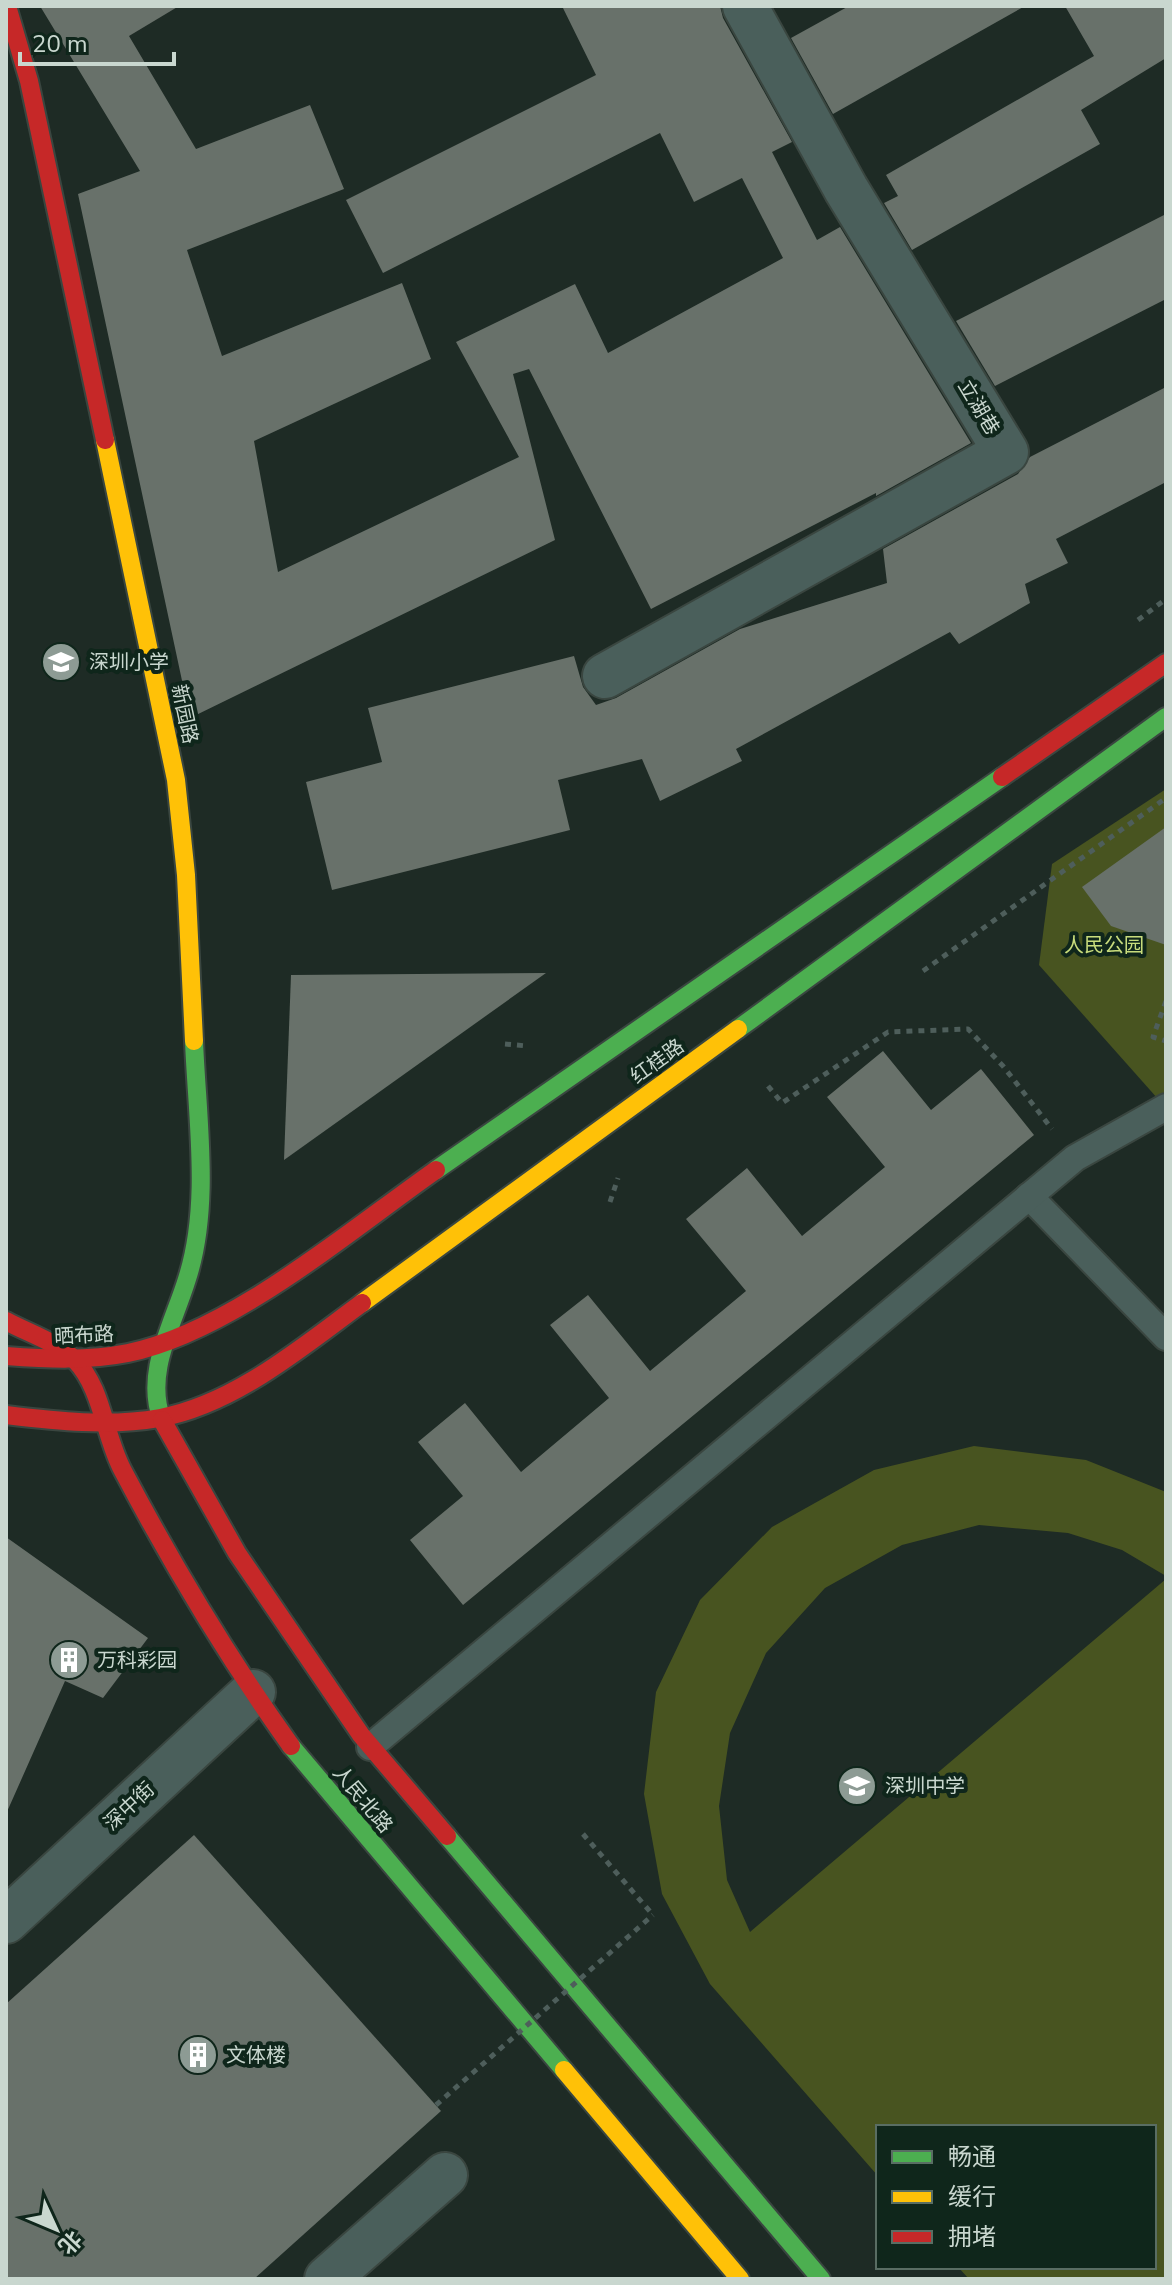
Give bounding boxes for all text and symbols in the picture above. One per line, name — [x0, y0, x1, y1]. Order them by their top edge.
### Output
scale bar — [20, 16, 174, 66]
text: 20 m — [32, 28, 88, 60]
street label: 立湖巷 — [952, 375, 1006, 440]
school or university icon: 深圳小学 — [40, 641, 82, 683]
place label: 深圳小学 — [89, 649, 169, 676]
street label: 新园路 — [165, 682, 204, 746]
park label: 人民公园 — [1064, 932, 1144, 959]
street label: 红桂路 — [625, 1033, 689, 1090]
street label: 晒布路 — [53, 1320, 115, 1351]
building icon: 万科彩园 — [48, 1639, 90, 1681]
place label: 万科彩园 — [97, 1647, 177, 1674]
street label: 人民北路 — [327, 1760, 399, 1839]
school or university icon: 深圳中学 — [836, 1765, 878, 1807]
place label: 深圳中学 — [885, 1773, 965, 1800]
street label: 深中街 — [98, 1776, 160, 1837]
building icon: 文体楼 — [177, 2034, 219, 2076]
place label: 文体楼 — [226, 2042, 286, 2069]
legend — [876, 2125, 1156, 2269]
text: 畅通 — [948, 2141, 996, 2173]
text: 缓行 — [948, 2181, 996, 2213]
north arrow — [16, 2189, 96, 2269]
text: 拥堵 — [948, 2221, 996, 2253]
text: 北 — [51, 2224, 88, 2261]

